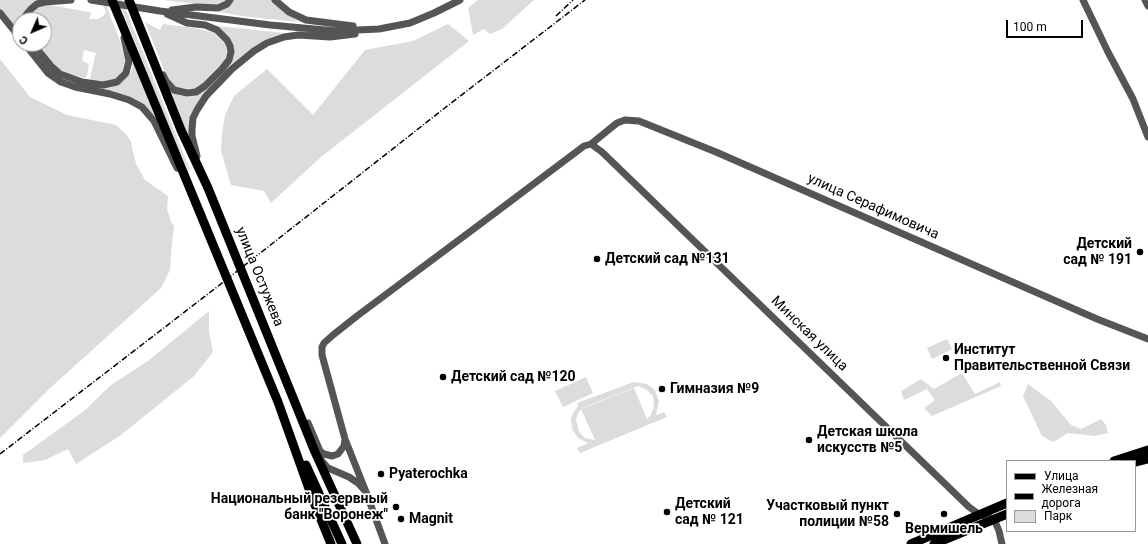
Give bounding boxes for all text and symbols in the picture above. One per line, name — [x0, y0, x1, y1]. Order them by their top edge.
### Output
north arrow — [12, 12, 52, 52]
scale bar — [1008, 12, 1085, 38]
text: 100 m — [1013, 20, 1047, 34]
text: С — [17, 33, 31, 47]
street label: улица Серафимовича — [805, 170, 941, 244]
street label: улица Остужева — [231, 225, 287, 329]
place label: Детский сад № 191 — [1063, 236, 1132, 268]
marker: Детский сад № 191 — [1135, 247, 1145, 257]
place label: Детский сад №131 — [605, 251, 729, 267]
marker: Детский сад №131 — [592, 254, 602, 264]
street label: Минская улица — [767, 293, 851, 375]
place label: Институт Правительственной Связи — [954, 342, 1130, 374]
marker: Институт Правительственной Связи — [941, 353, 951, 363]
place label: Детский сад №120 — [451, 369, 575, 385]
marker: Детский сад №120 — [438, 372, 448, 382]
place label: Гимназия №9 — [670, 381, 759, 397]
marker: Гимназия №9 — [657, 384, 667, 394]
place label: Детская школа искусств №5 — [817, 424, 918, 456]
marker: Детская школа искусств №5 — [804, 435, 814, 445]
legend — [1006, 460, 1136, 532]
place label: Pyaterochka — [389, 466, 468, 482]
marker: Pyaterochka — [376, 469, 386, 479]
text: Улица — [1044, 469, 1079, 483]
text: Железная дорога — [1042, 482, 1098, 510]
place label: Национальный резервный банк "Воронеж" — [211, 491, 388, 524]
place label: Детский сад № 121 — [675, 496, 744, 528]
place label: Участковый пункт полиции №58 — [766, 498, 889, 530]
marker: Национальный резервный банк "Воронеж" — [391, 502, 401, 512]
marker: Детский сад № 121 — [662, 507, 672, 517]
marker: Участковый пункт полиции №58 — [892, 509, 902, 519]
marker: Вермишель — [939, 509, 949, 519]
text: Парк — [1044, 509, 1072, 523]
place label: Magnit — [409, 511, 453, 527]
marker: Magnit — [396, 514, 406, 524]
place label: Вермишель — [905, 521, 983, 537]

